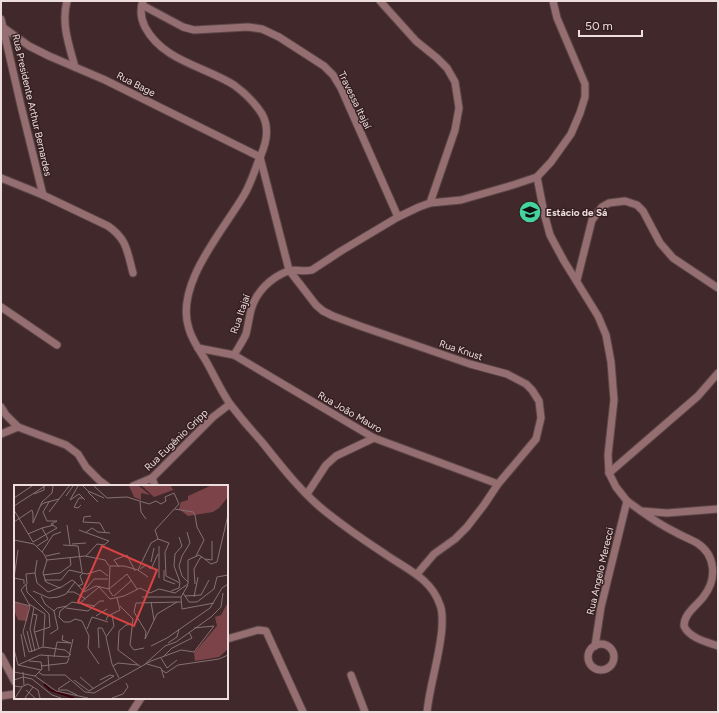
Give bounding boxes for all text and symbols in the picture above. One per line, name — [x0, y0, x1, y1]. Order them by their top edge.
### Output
scale bar — [579, 12, 642, 38]
text: 50 m — [585, 19, 613, 33]
street label: Rua Presidente Arthur Bernardes — [9, 33, 55, 178]
street label: Rua Bage — [114, 69, 158, 100]
street label: Travessa Itajaí — [335, 69, 375, 132]
school or university icon: Estácio de Sá — [517, 199, 543, 225]
place label: Estácio de Sá — [546, 206, 607, 219]
street label: Rua Itajaí — [227, 292, 253, 336]
street label: Rua Knust — [438, 337, 485, 363]
street label: Rua João Mauro — [316, 388, 385, 436]
street label: Rua Eugênio Gripp — [141, 406, 211, 474]
inset map — [14, 485, 228, 699]
street label: Rua Angelo Merecci — [584, 526, 616, 616]

